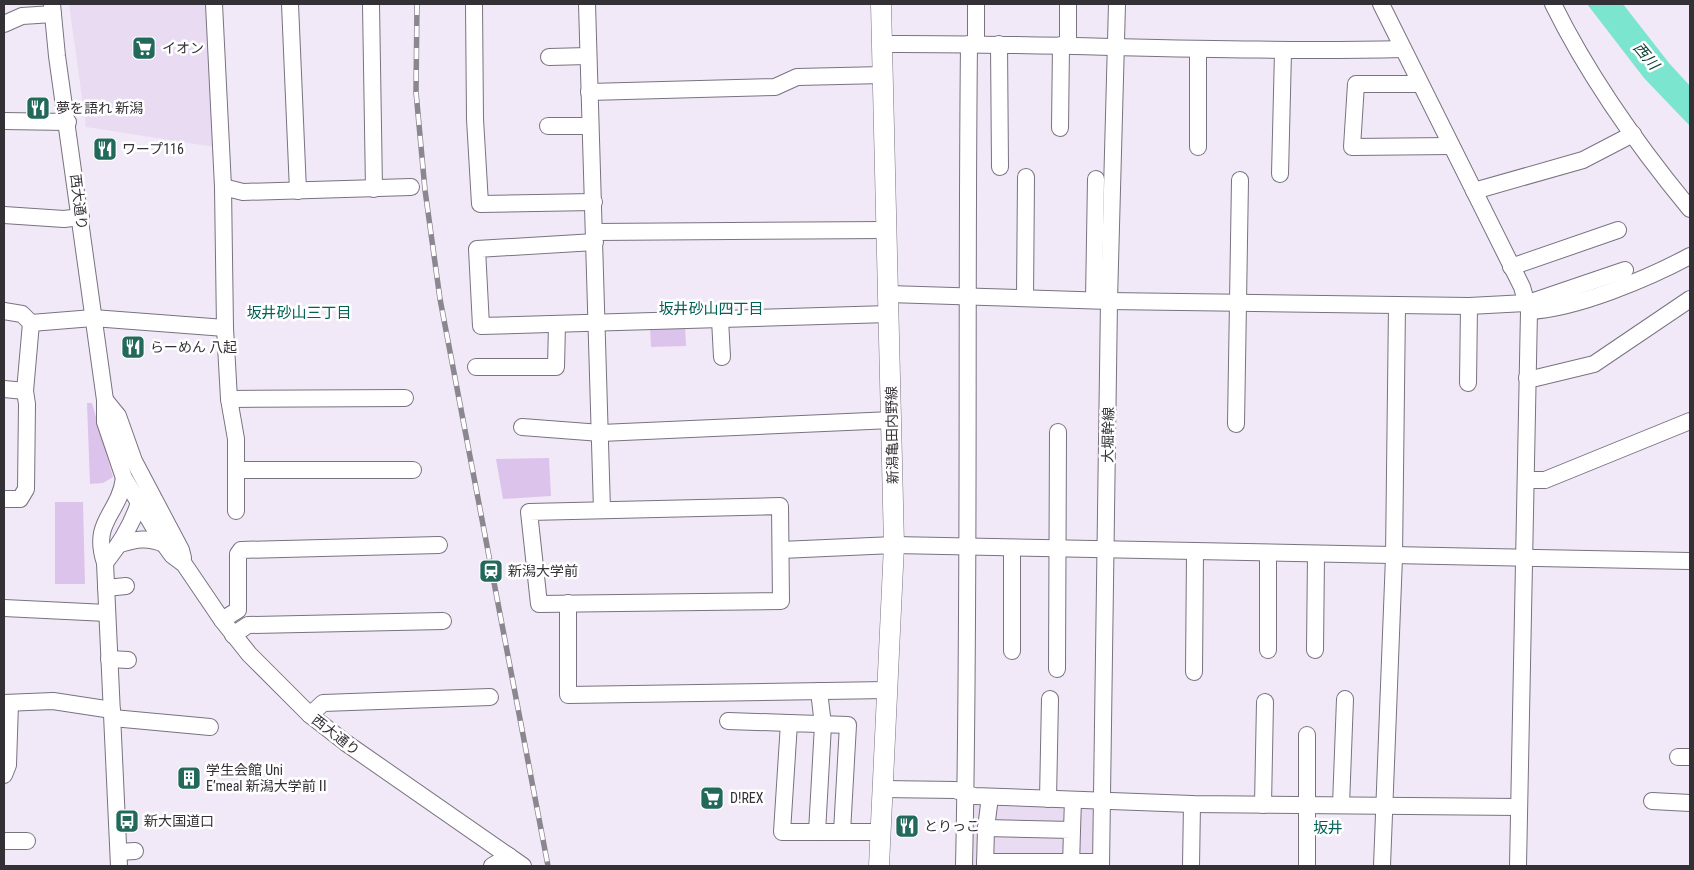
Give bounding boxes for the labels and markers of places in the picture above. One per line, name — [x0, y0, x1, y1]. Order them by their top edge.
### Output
supermarket icon: イオン — [131, 35, 157, 61]
place label: イオン — [162, 40, 204, 56]
restaurant icon: 夢を語れ 新潟 — [25, 95, 51, 121]
place label: 夢を語れ 新潟 — [56, 100, 143, 116]
restaurant icon: ワープ116 — [92, 136, 118, 162]
place label: ワープ116 — [122, 141, 184, 157]
restaurant icon: らーめん 八起 — [120, 334, 146, 360]
place label: らーめん 八起 — [150, 339, 237, 355]
station icon: 新潟大学前 — [478, 558, 504, 584]
place label: 新潟大学前 — [508, 563, 578, 579]
place label: 学生会館 Uni E’meal 新潟大学前Ⅱ — [206, 762, 330, 794]
building icon: 学生会館 Uni E’meal 新潟大学前Ⅱ — [176, 765, 202, 791]
supermarket icon: D!REX — [699, 785, 725, 811]
place label: D!REX — [730, 790, 764, 806]
bus stop icon: 新大国道口 — [114, 808, 140, 834]
place label: 新大国道口 — [144, 813, 214, 829]
restaurant icon: とりっこ — [894, 813, 920, 839]
place label: とりっこ — [924, 818, 980, 834]

